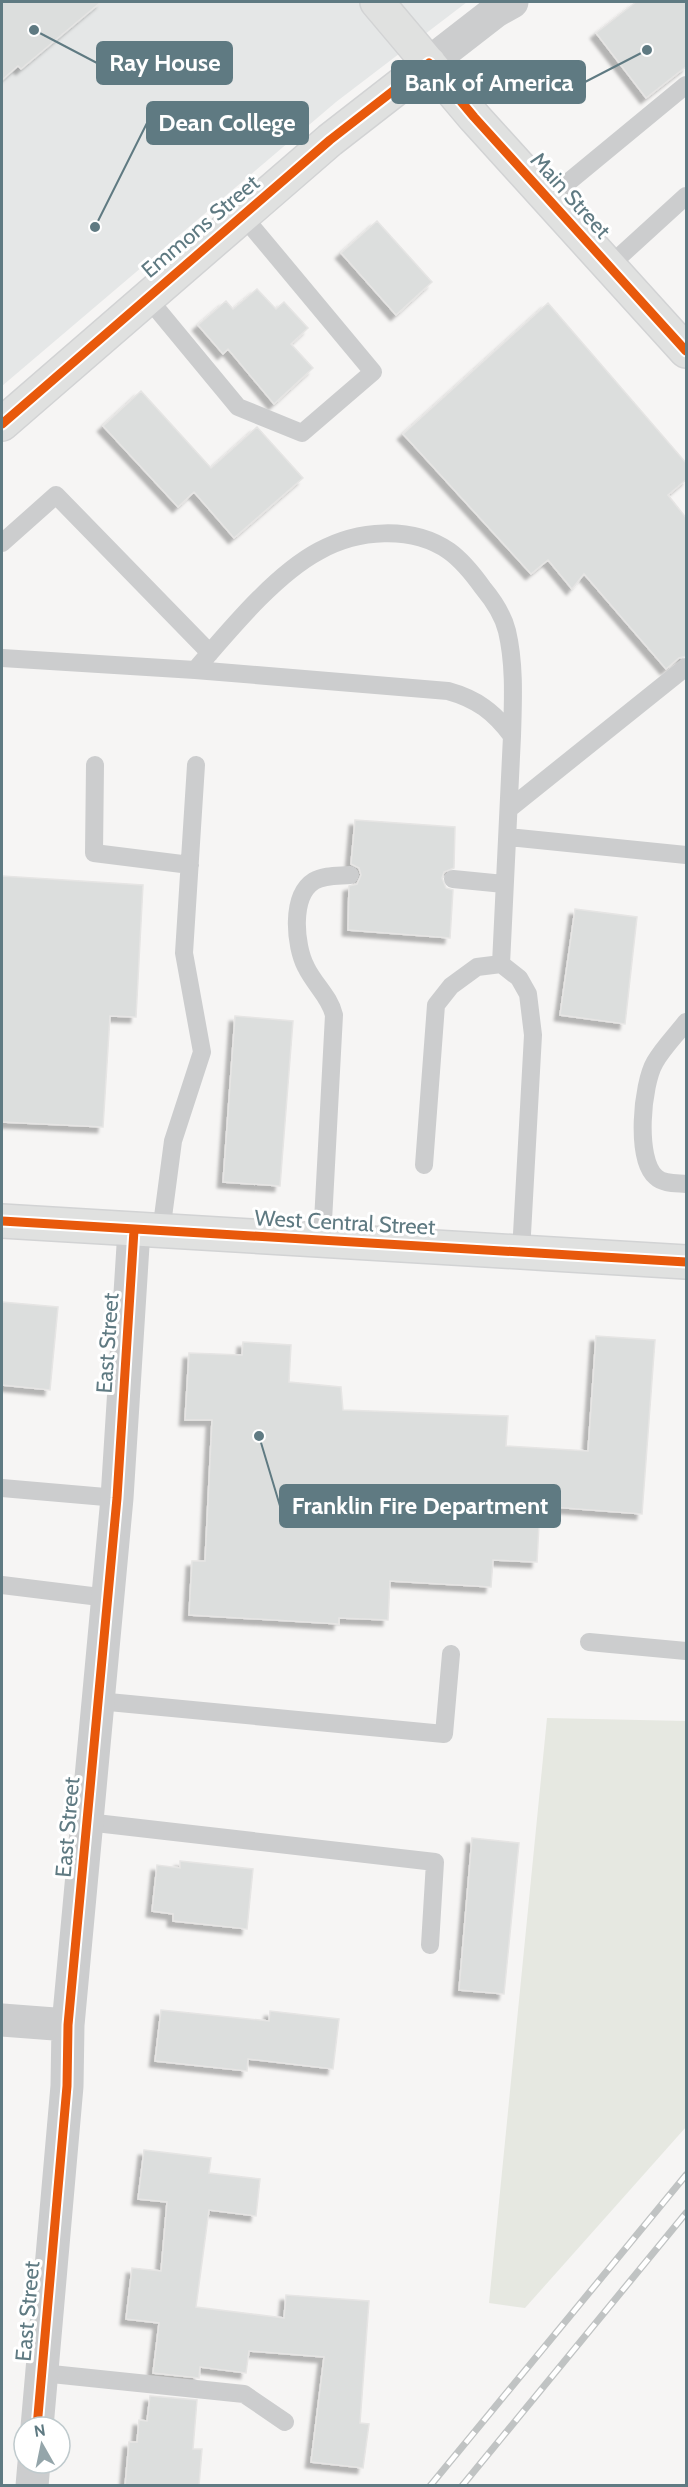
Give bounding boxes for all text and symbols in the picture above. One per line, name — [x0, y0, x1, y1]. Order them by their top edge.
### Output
callout: Ray House — [97, 42, 232, 84]
text: Ray House — [109, 48, 221, 77]
callout: Bank of America — [392, 61, 585, 103]
text: Bank of America — [404, 68, 574, 97]
callout: Dean College — [147, 102, 308, 144]
text: Dean College — [158, 108, 296, 137]
street label: Main Street — [525, 147, 617, 244]
street label: Emmons Street — [136, 169, 265, 284]
street label: West Central Street — [254, 1204, 437, 1241]
street label: East Street — [91, 1291, 125, 1394]
callout: Franklin Fire Department — [280, 1485, 560, 1527]
text: Franklin Fire Department — [292, 1491, 548, 1520]
street label: East Street — [50, 1775, 85, 1878]
street label: East Street — [10, 2259, 45, 2362]
north arrow — [12, 2415, 72, 2475]
text: N — [33, 2420, 47, 2441]

